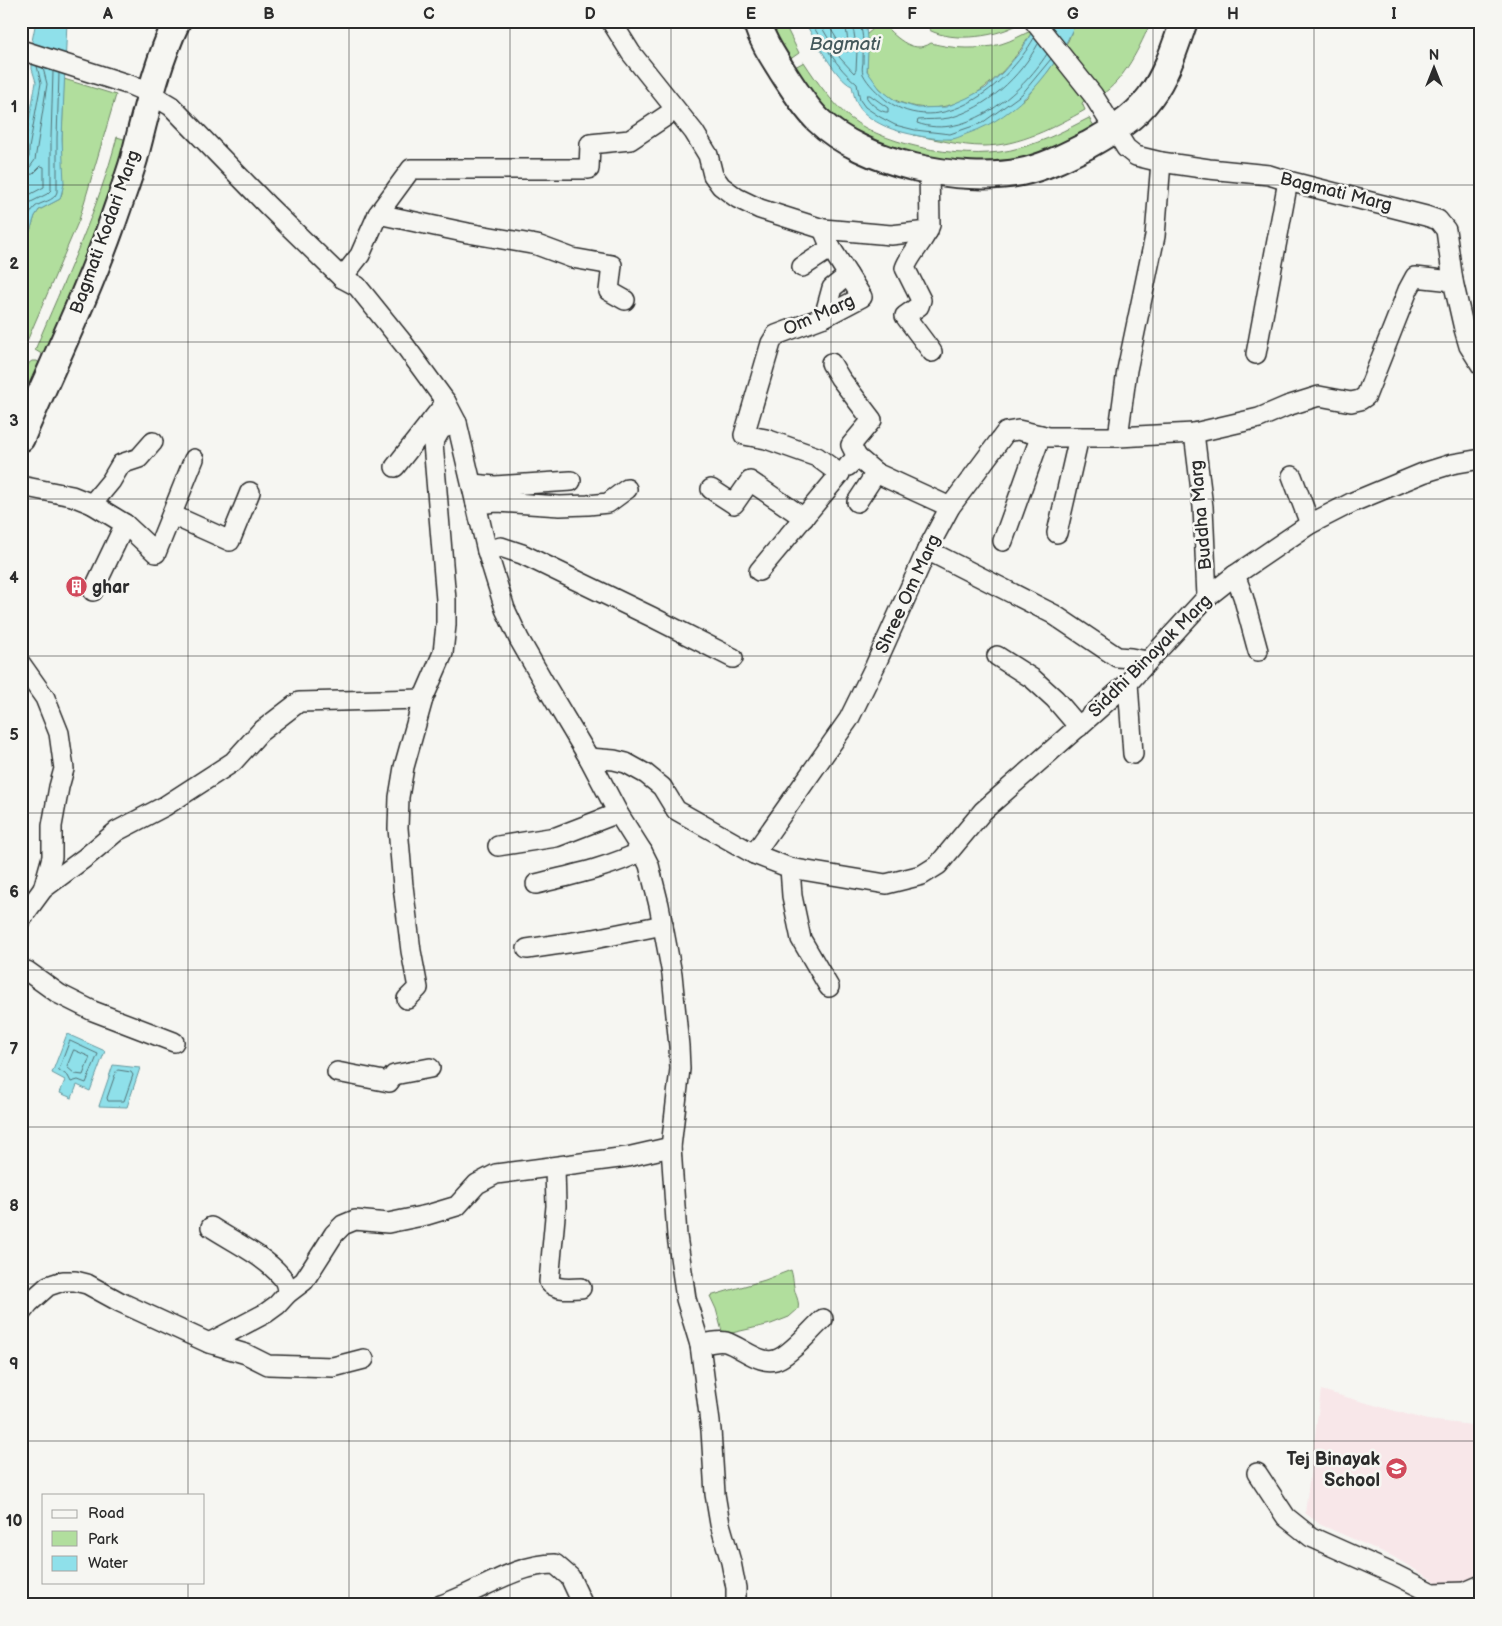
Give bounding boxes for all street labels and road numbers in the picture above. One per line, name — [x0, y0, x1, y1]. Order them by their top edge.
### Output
street label: Bagmati Kodari Marg — [66, 147, 144, 317]
street label: Bagmati Marg — [1278, 168, 1394, 216]
street label: Om Marg — [780, 290, 858, 340]
street label: Buddha Marg — [1186, 459, 1216, 571]
street label: Shree Om Marg — [871, 531, 945, 657]
street label: Siddhi Binayak Marg — [1084, 590, 1216, 722]

